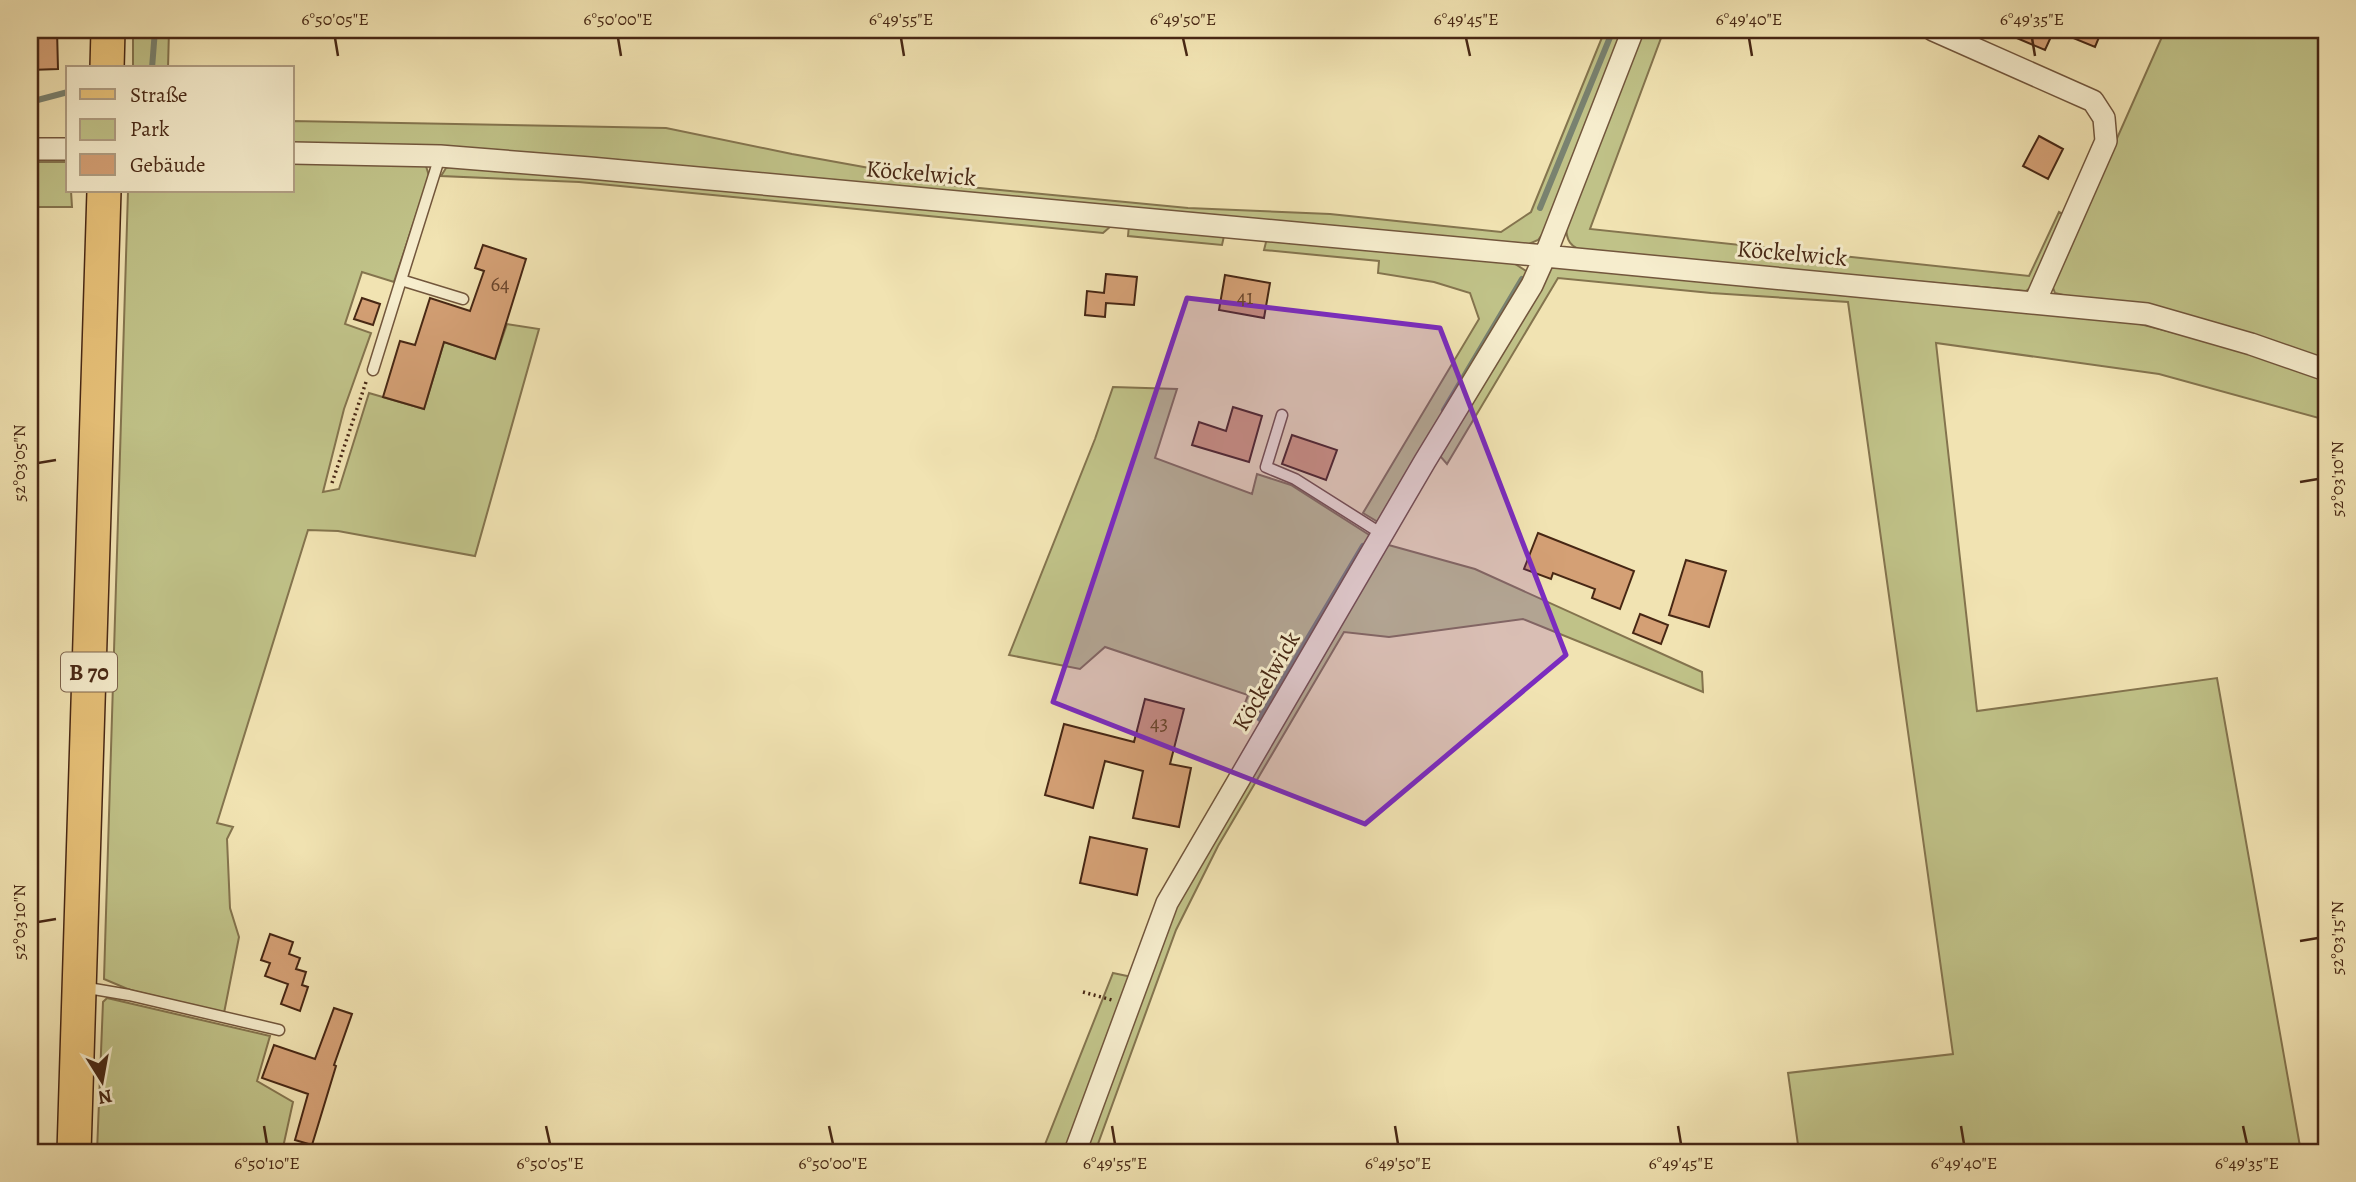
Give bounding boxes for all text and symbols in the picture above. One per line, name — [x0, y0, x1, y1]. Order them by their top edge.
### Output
text: 6°50'05"E — [301, 7, 369, 31]
text: 6°50'00"E — [583, 7, 653, 31]
text: 6°49'55"E — [869, 7, 933, 31]
text: 6°49'50"E — [1150, 7, 1216, 31]
text: 6°49'45"E — [1433, 7, 1499, 31]
text: 6°49'40"E — [1715, 7, 1783, 31]
text: 6°49'35"E — [2000, 7, 2064, 31]
legend — [66, 66, 294, 192]
text: Straße — [130, 81, 188, 109]
text: Park — [130, 115, 170, 143]
text: Gebäude — [130, 151, 206, 179]
street label: Köckelwick — [865, 152, 977, 194]
street label: Köckelwick — [1736, 232, 1848, 274]
house number: 64 — [490, 270, 510, 298]
house number: 41 — [1237, 283, 1253, 311]
text: 52°03'05"N — [7, 424, 31, 502]
text: 52°03'10"N — [2325, 441, 2349, 517]
street label: Köckelwick — [1225, 625, 1307, 737]
road number: B 70 — [61, 652, 117, 692]
house number: 43 — [1150, 709, 1168, 737]
text: 52°03'10"N — [7, 884, 31, 960]
text: 52°03'15"N — [2325, 901, 2349, 975]
north arrow — [66, 1046, 136, 1116]
text: N — [96, 1083, 114, 1111]
text: 6°50'10"E — [234, 1151, 300, 1175]
text: 6°50'05"E — [516, 1151, 584, 1175]
text: 6°50'00"E — [798, 1151, 868, 1175]
text: 6°49'55"E — [1083, 1151, 1147, 1175]
text: 6°49'50"E — [1365, 1151, 1431, 1175]
text: 6°49'45"E — [1648, 1151, 1714, 1175]
text: 6°49'40"E — [1930, 1151, 1998, 1175]
text: 6°49'35"E — [2215, 1151, 2279, 1175]

